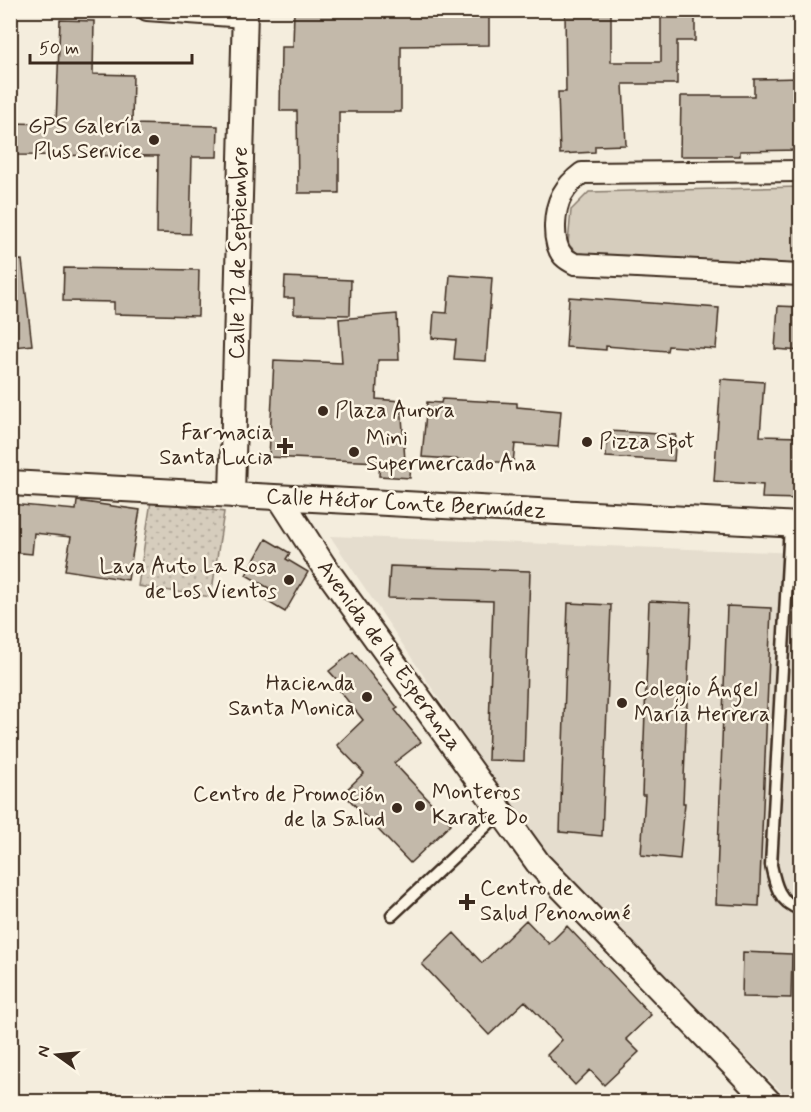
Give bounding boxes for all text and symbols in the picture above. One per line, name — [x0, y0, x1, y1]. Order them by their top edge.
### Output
scale bar — [30, 27, 192, 65]
text: 50 m — [39, 37, 79, 61]
place label: GPS Galería Plus Service — [28, 113, 142, 166]
marker: GPS Galería Plus Service — [147, 133, 161, 147]
street label: Calle 12 de Septiembre — [223, 146, 255, 360]
place label: Plaza Aurora — [335, 397, 455, 425]
marker: Plaza Aurora — [316, 404, 330, 418]
place label: Farmacia Santa Lucia — [159, 419, 273, 472]
place label: Mini Supermercado Ana — [366, 425, 537, 478]
place label: Pizza Spot — [599, 428, 695, 456]
marker: Pizza Spot — [580, 435, 594, 449]
marker: Farmacia Santa Lucia — [278, 439, 292, 453]
marker: Mini Supermercado Ana — [347, 445, 361, 459]
street label: Calle Héctor Conte Bermúdez — [265, 483, 547, 525]
place label: Lava Auto La Rosa de Los Vientos — [99, 553, 277, 606]
street label: Avenida de la Esperanza — [310, 555, 468, 757]
marker: Lava Auto La Rosa de Los Vientos — [282, 573, 296, 587]
place label: Hacienda Santa Monica — [228, 670, 355, 723]
place label: Colegio Ángel María Herrera — [634, 675, 770, 729]
marker: Hacienda Santa Monica — [360, 690, 374, 704]
marker: Colegio Ángel María Herrera — [615, 696, 629, 710]
place label: Monteros Karate Do — [432, 779, 528, 832]
place label: Centro de Promoción de la Salud — [193, 781, 385, 834]
marker: Monteros Karate Do — [413, 799, 427, 813]
marker: Centro de Promoción de la Salud — [390, 801, 404, 815]
place label: Centro de Salud Penonomé — [480, 875, 631, 928]
marker: Centro de Salud Penonomé — [458, 893, 476, 911]
north arrow — [27, 1025, 87, 1085]
text: N — [32, 1044, 55, 1059]

